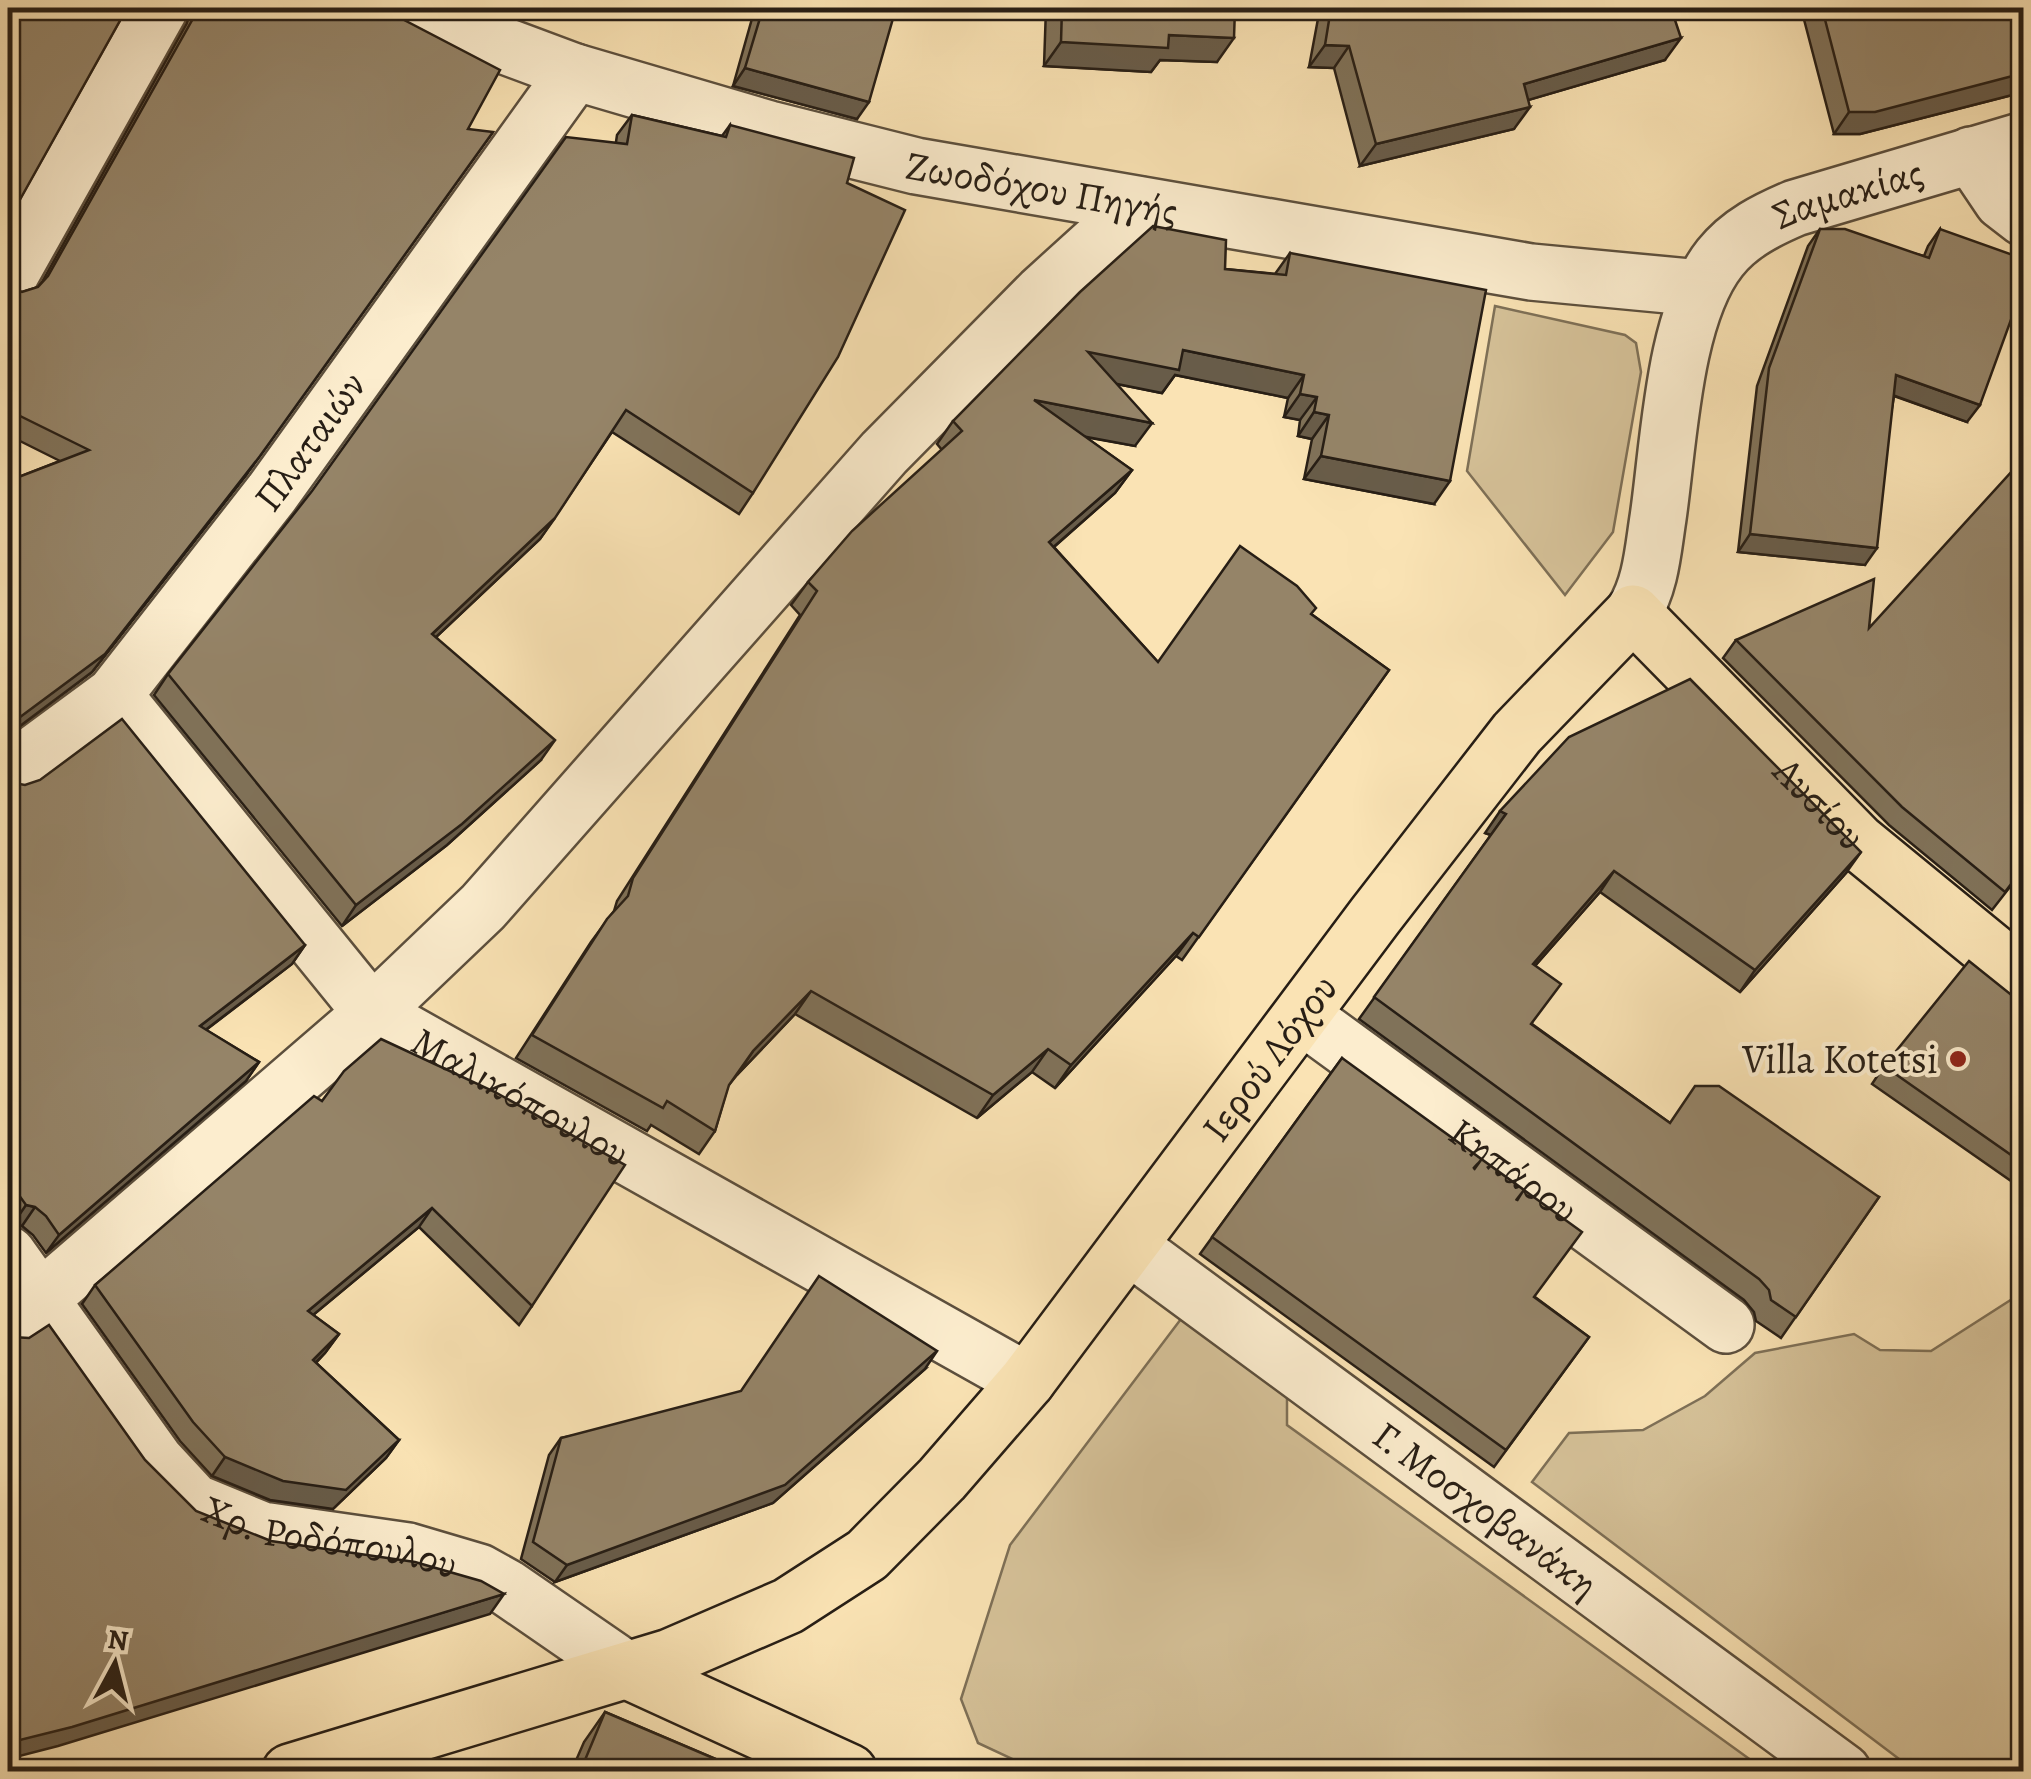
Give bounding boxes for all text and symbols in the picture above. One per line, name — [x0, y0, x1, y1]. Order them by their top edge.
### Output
street label: Ζωοδόχου Πηγής — [902, 137, 1182, 238]
street label: Σαμακίας — [1763, 144, 1930, 242]
street label: Πλαταιών — [241, 360, 378, 522]
street label: Λυσίου — [1761, 744, 1878, 862]
street label: Ιερού Λόχου — [1188, 963, 1350, 1152]
street label: Μαλικόπουλου — [402, 1013, 639, 1180]
place label: Villa Kotetsi — [1741, 1032, 1938, 1087]
marker: Villa Kotetsi — [1947, 1048, 1969, 1070]
street label: Κηπάρου — [1438, 1104, 1590, 1236]
street label: Γ. Μοσχοβανάκη — [1362, 1408, 1610, 1610]
street label: Χρ. Ροδόπουλου — [194, 1481, 464, 1592]
north arrow — [65, 1614, 165, 1714]
text: N — [105, 1620, 130, 1660]

